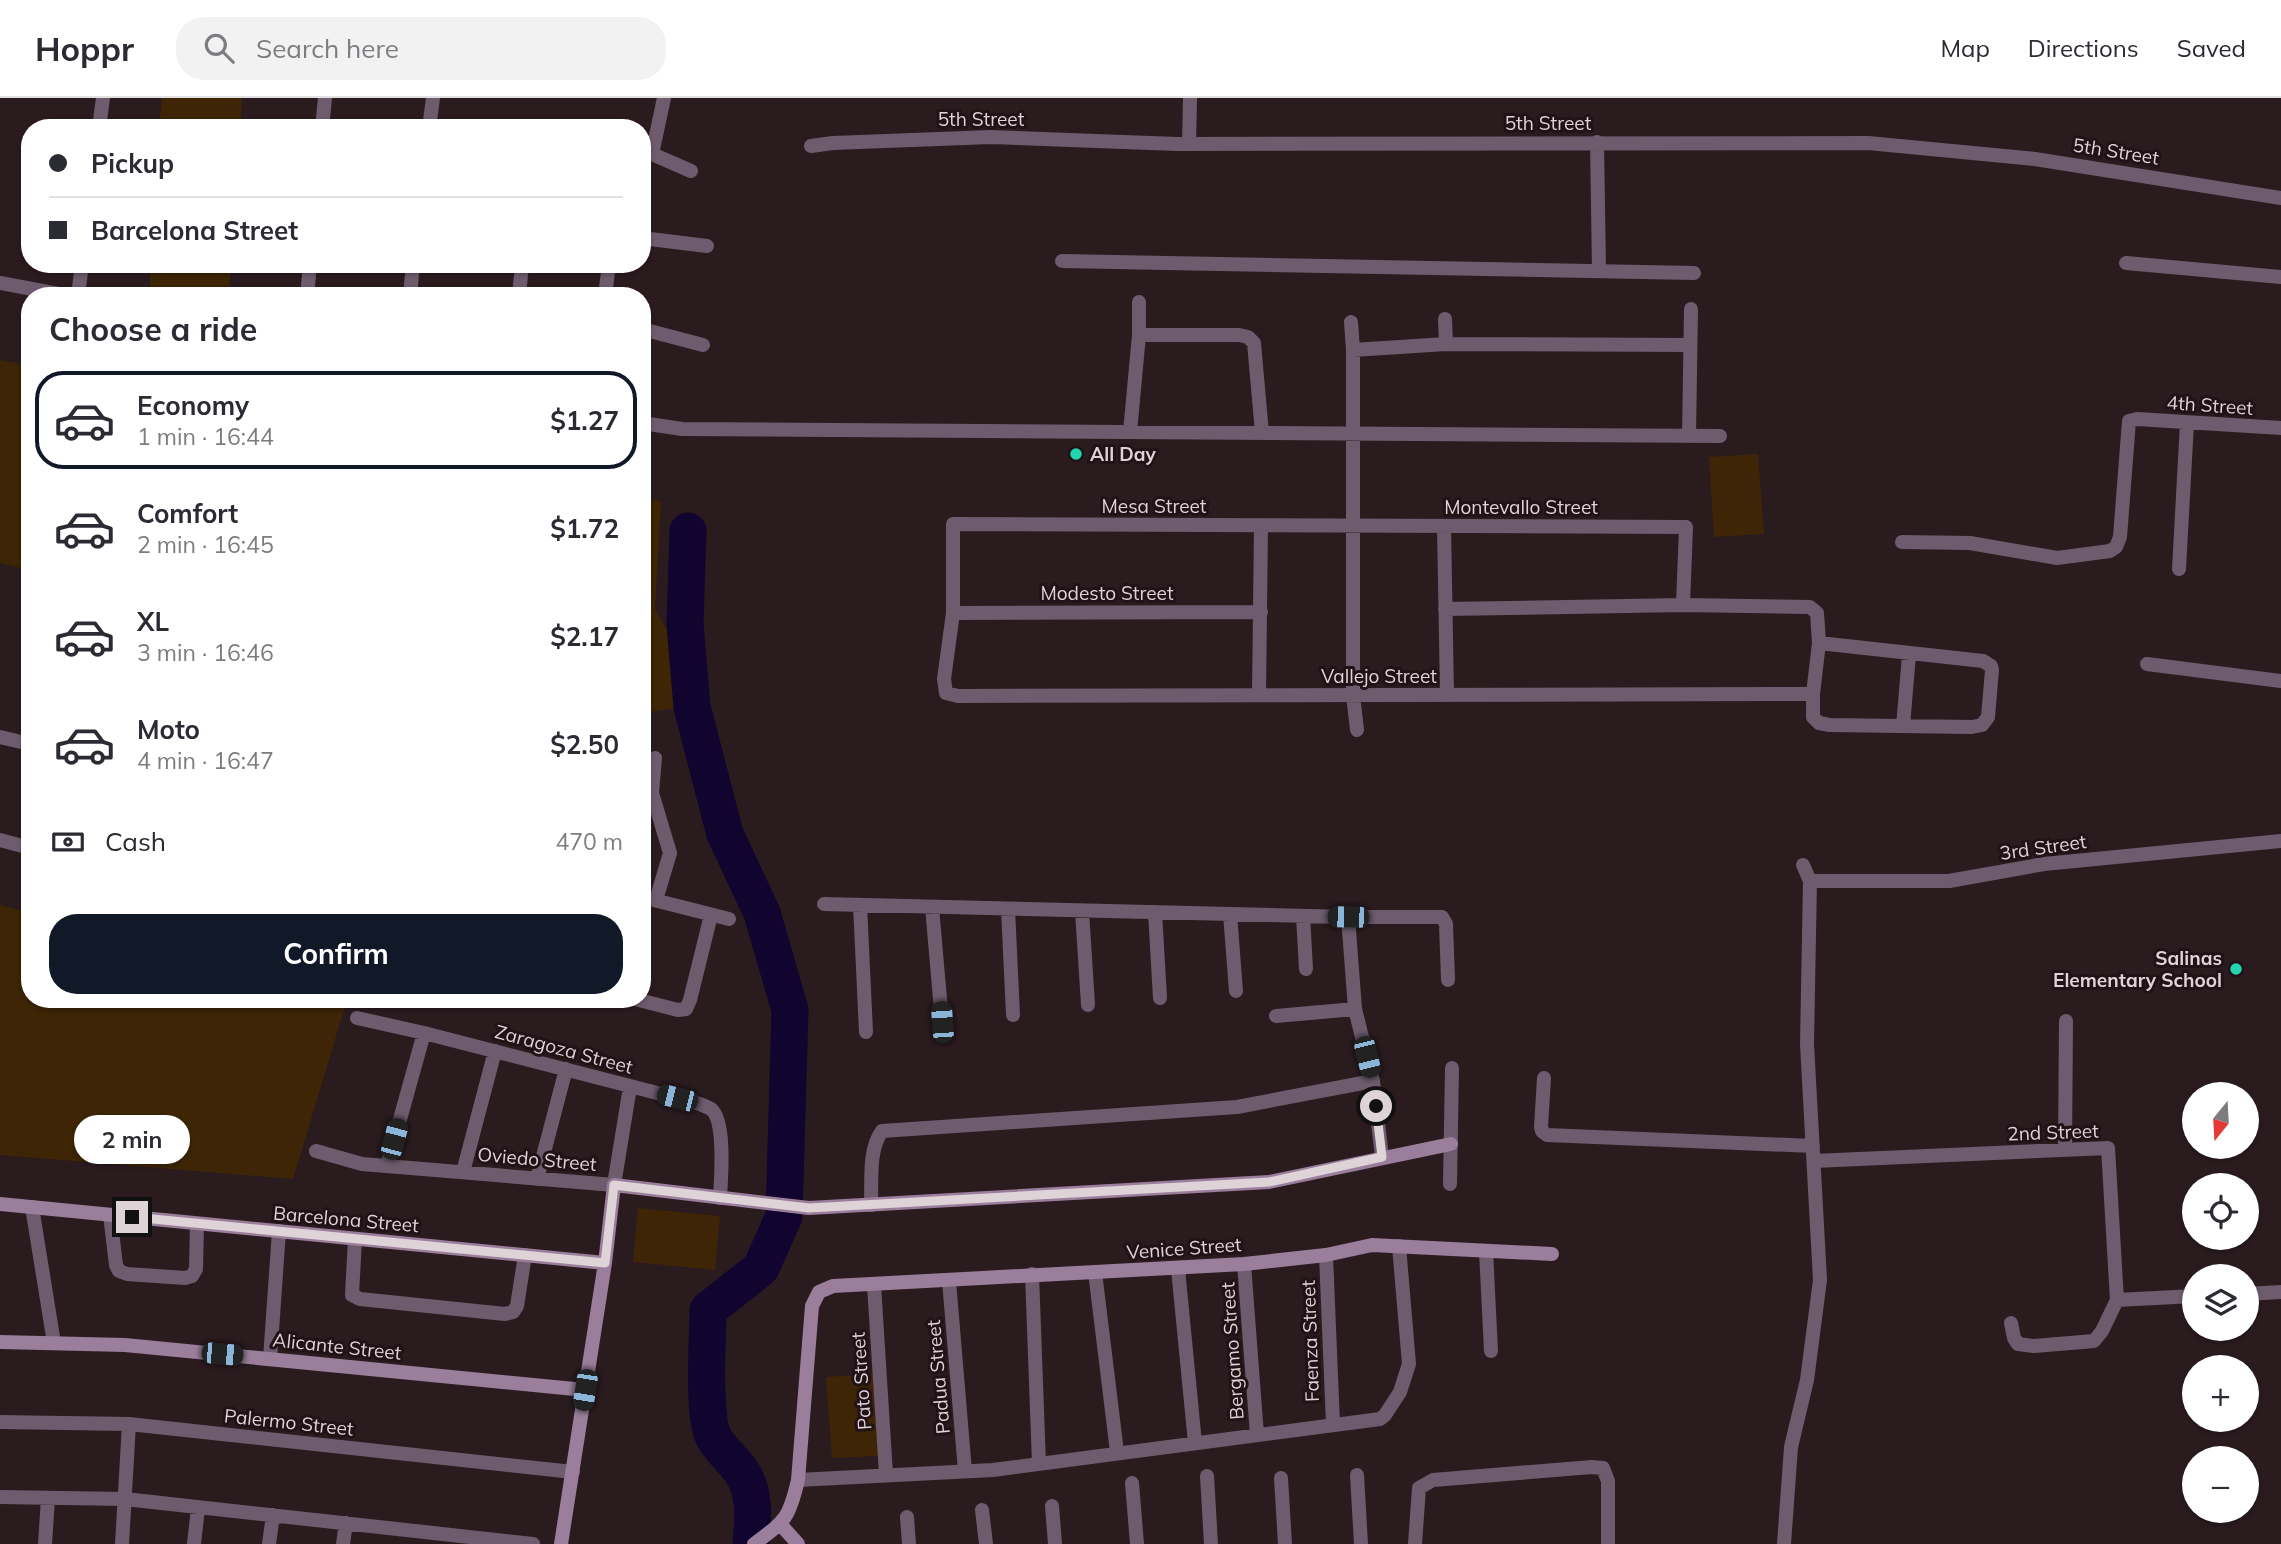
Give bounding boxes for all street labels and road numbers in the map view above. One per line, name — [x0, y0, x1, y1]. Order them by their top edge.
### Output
street label: 5th Street — [938, 107, 1025, 131]
street label: 5th Street — [1505, 111, 1592, 135]
street label: 5th Street — [2071, 132, 2161, 170]
street label: 4th Street — [2166, 390, 2254, 420]
street label: Mesa Street — [1102, 494, 1207, 518]
street label: Montevallo Street — [1444, 495, 1598, 519]
street label: Modesto Street — [1040, 581, 1174, 605]
street label: Vallejo Street — [1321, 664, 1437, 688]
street label: 3rd Street — [1998, 829, 2088, 865]
street label: Zaragoza Street — [493, 1019, 636, 1079]
street label: 2nd Street — [2007, 1118, 2099, 1146]
street label: Oviedo Street — [476, 1142, 598, 1176]
street label: Barcelona Street — [272, 1201, 420, 1237]
street label: Venice Street — [1126, 1232, 1243, 1264]
street label: Faenza Street — [1296, 1279, 1324, 1402]
street label: Bergamo Street — [1215, 1281, 1249, 1421]
street label: Padua Street — [921, 1319, 955, 1435]
street label: Alicante Street — [271, 1327, 403, 1365]
street label: Pato Street — [846, 1331, 876, 1431]
street label: Palermo Street — [223, 1403, 355, 1441]

